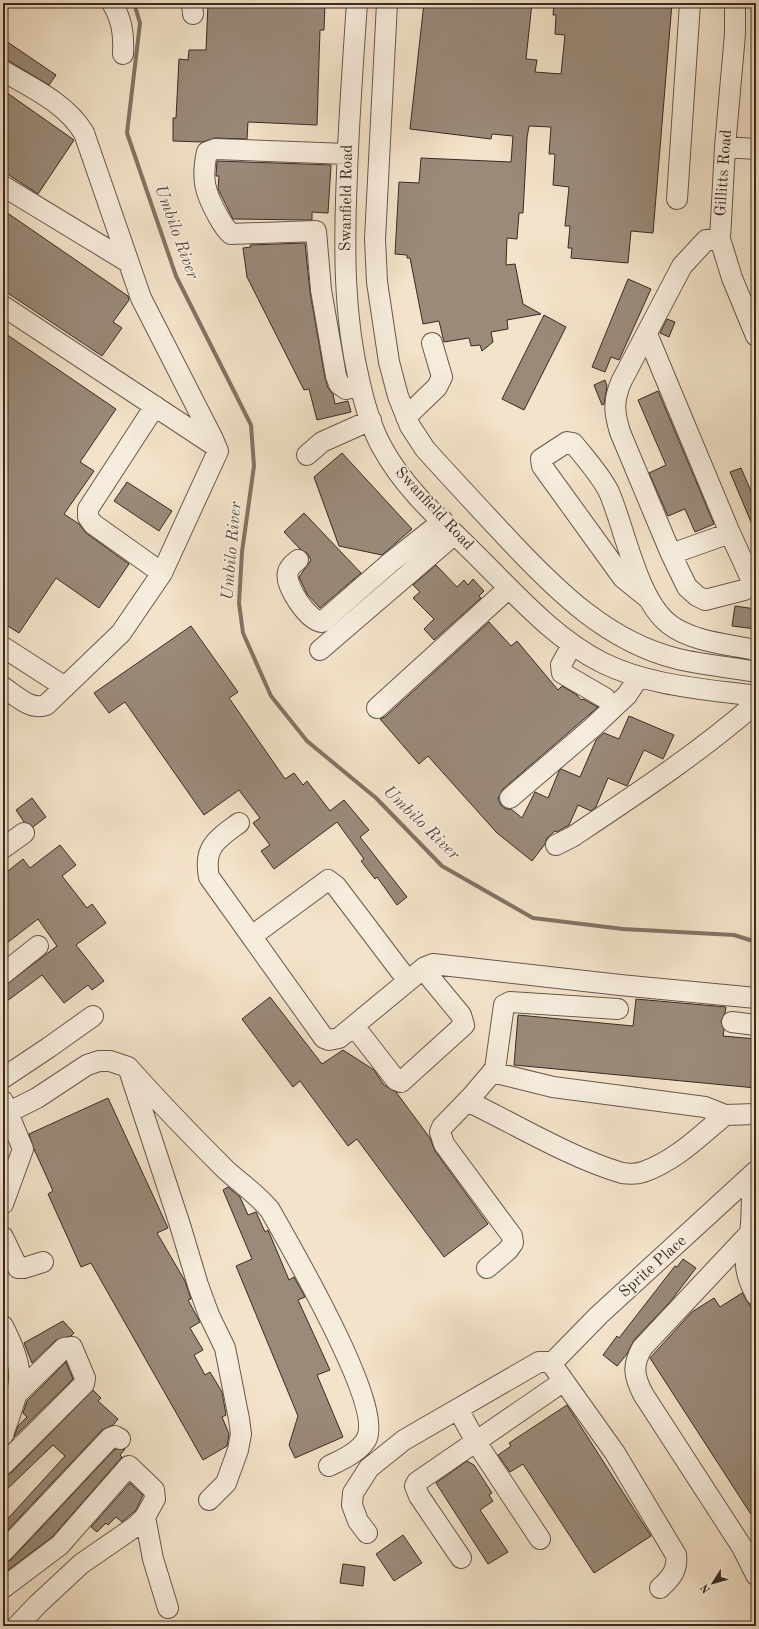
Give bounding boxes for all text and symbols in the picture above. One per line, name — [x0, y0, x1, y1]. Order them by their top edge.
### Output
street label: Gillitts Road — [713, 129, 735, 217]
street label: Swanfield Road — [338, 144, 356, 252]
water label: Umbilo River — [151, 183, 201, 282]
street label: Swanfield Road — [392, 464, 476, 554]
water label: Umbilo River — [219, 500, 245, 601]
water label: Umbilo River — [380, 783, 463, 864]
street label: Sprite Place — [616, 1233, 690, 1301]
north arrow — [693, 1563, 733, 1603]
text: N — [699, 1581, 713, 1595]

